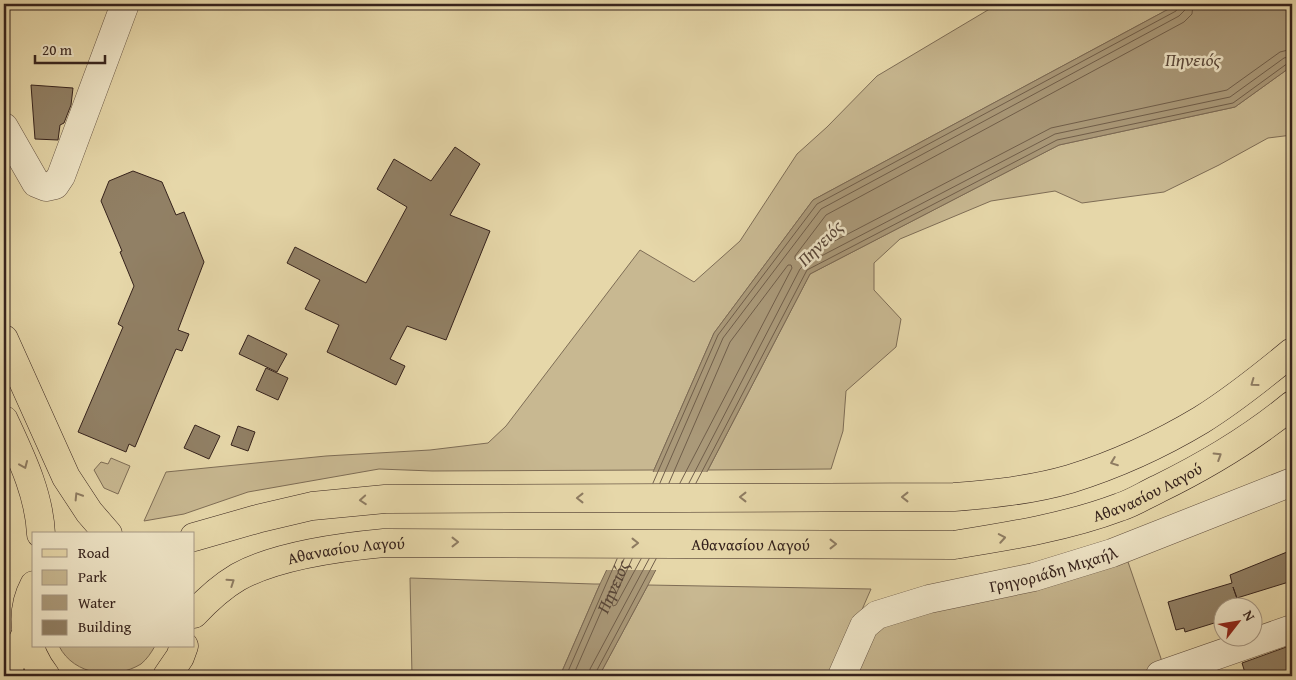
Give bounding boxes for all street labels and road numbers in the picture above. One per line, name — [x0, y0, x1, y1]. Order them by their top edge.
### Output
street label: Αθανασίου Λαγού — [1090, 456, 1207, 528]
street label: Αθανασίου Λαγού — [285, 531, 405, 570]
street label: Αθανασίου Λαγού — [691, 532, 810, 556]
street label: Γρηγοριάδη Μιχαήλ — [987, 540, 1121, 598]

